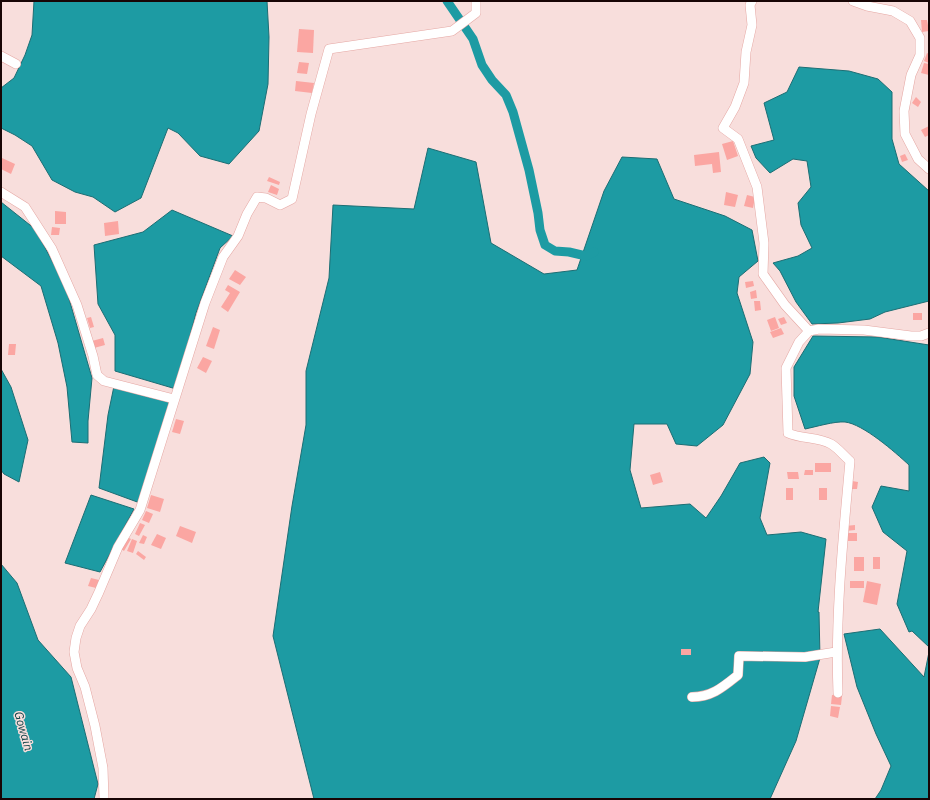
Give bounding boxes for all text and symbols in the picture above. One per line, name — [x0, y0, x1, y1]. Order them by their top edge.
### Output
water label: Gowain — [11, 710, 37, 752]

